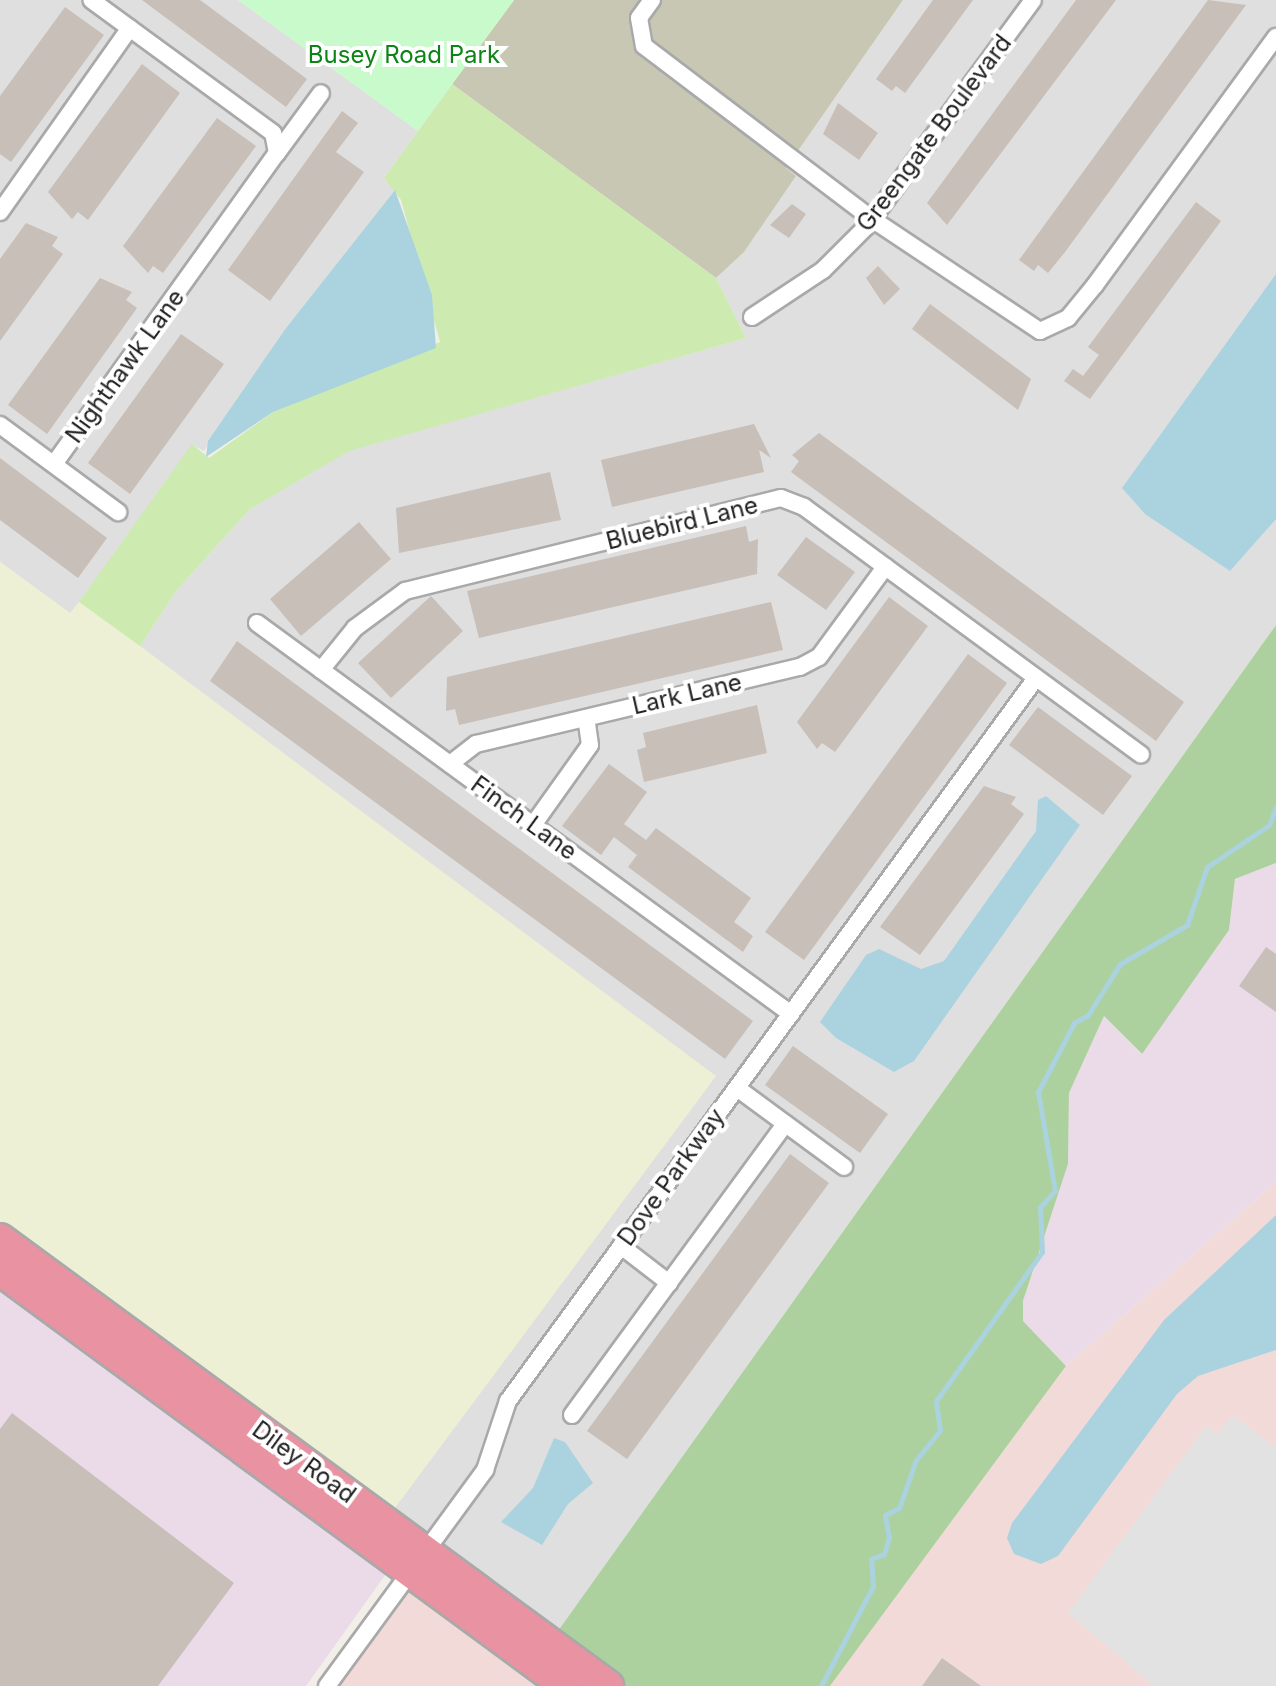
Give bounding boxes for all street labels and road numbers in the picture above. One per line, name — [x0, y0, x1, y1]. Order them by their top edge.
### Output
street label: Greengate Boulevard — [851, 29, 1017, 237]
street label: Nighthawk Lane — [60, 283, 190, 449]
street label: Bluebird Lane — [603, 490, 761, 556]
street label: Lark Lane — [629, 667, 745, 721]
street label: Finch Lane — [465, 770, 583, 866]
street label: Dove Parkway — [612, 1103, 730, 1251]
street label: Diley Road — [247, 1415, 361, 1509]

